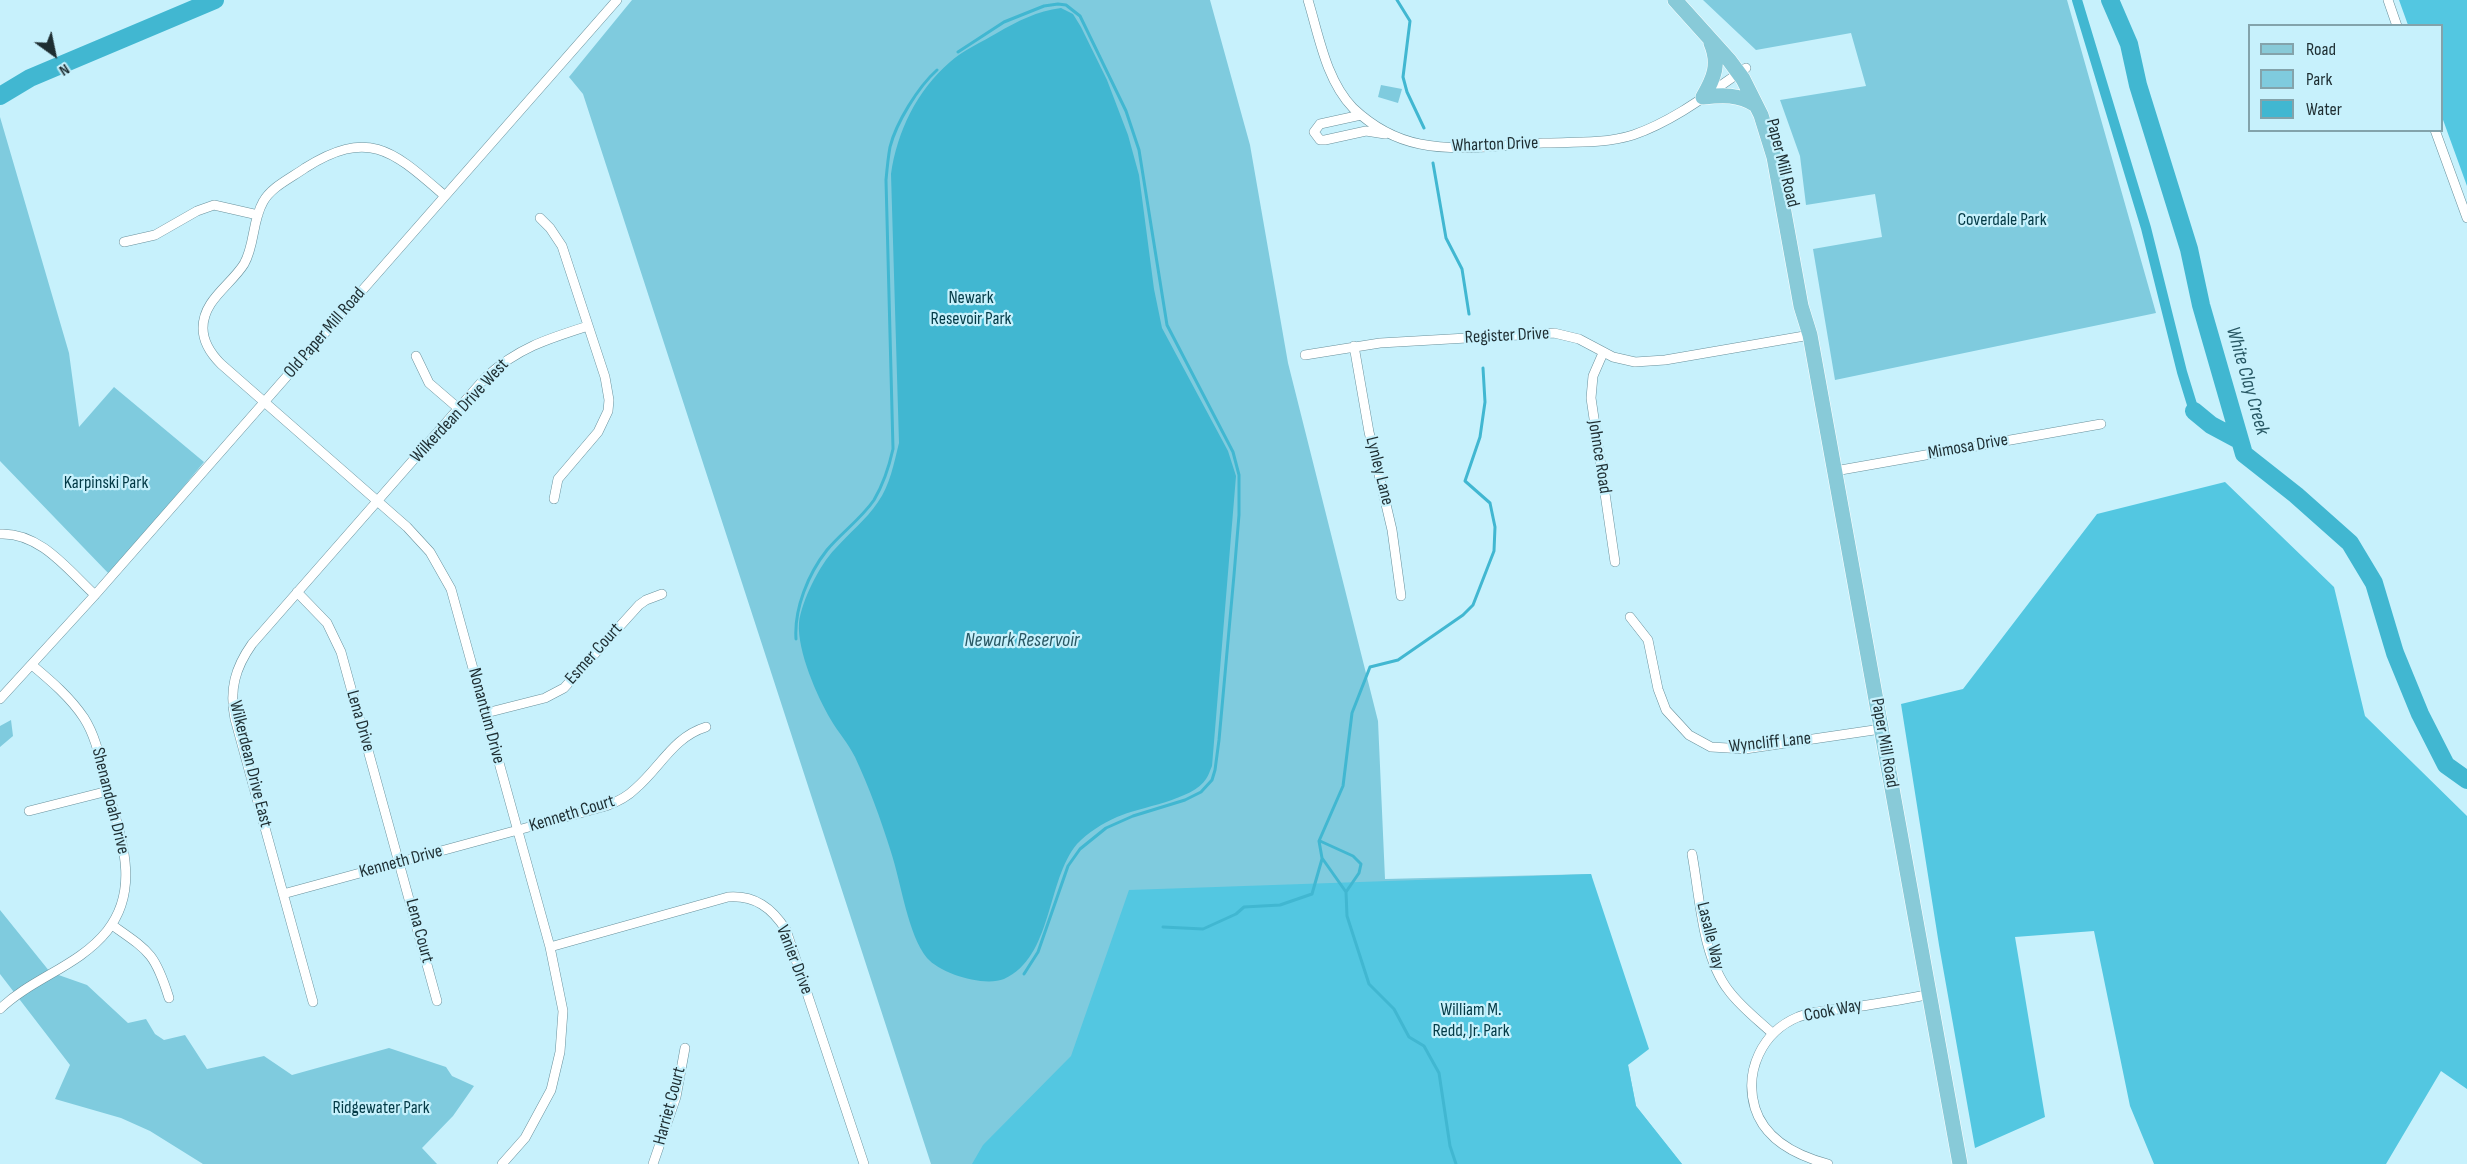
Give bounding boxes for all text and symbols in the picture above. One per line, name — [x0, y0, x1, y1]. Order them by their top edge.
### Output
north arrow — [24, 24, 84, 84]
legend — [2248, 24, 2443, 132]
text: Road — [2306, 39, 2336, 60]
text: N — [55, 59, 73, 80]
text: Park — [2306, 69, 2332, 90]
text: Water — [2306, 99, 2342, 120]
street label: Paper Mill Road — [1761, 116, 1803, 210]
street label: Wharton Drive — [1451, 133, 1539, 157]
park label: Coverdale Park — [1957, 209, 2047, 231]
street label: Old Paper Mill Road — [280, 283, 370, 383]
park label: Newark Resevoir Park — [931, 287, 1011, 330]
street label: Register Drive — [1464, 323, 1550, 349]
water label: White Clay Creek — [2220, 324, 2274, 438]
street label: Wilkerdean Drive West — [406, 355, 514, 467]
street label: Johnce Road — [1583, 419, 1615, 495]
street label: Mimosa Drive — [1926, 429, 2010, 465]
street label: Lynley Lane — [1360, 435, 1398, 507]
park label: Karpinski Park — [64, 472, 148, 494]
street label: Esmer Court — [561, 619, 627, 689]
water label: Newark Reservoir — [965, 629, 1079, 653]
street label: Nonantum Drive — [463, 666, 509, 766]
street label: Lena Drive — [341, 688, 379, 754]
street label: Paper Mill Road — [1865, 697, 1903, 789]
street label: Wilkerdean Drive East — [224, 698, 276, 830]
street label: Wyncliff Lane — [1728, 728, 1812, 758]
street label: Shenandoah Drive — [86, 746, 134, 856]
street label: Kenneth Court — [527, 791, 617, 837]
street label: Kenneth Drive — [357, 841, 445, 883]
street label: Lena Court — [400, 897, 438, 965]
street label: Lasalle Way — [1691, 900, 1729, 972]
street label: Vanier Drive — [771, 922, 817, 998]
street label: Cook Way — [1802, 995, 1864, 1027]
park label: William M. Redd, Jr. Park — [1432, 999, 1510, 1042]
street label: Harriet Court — [649, 1065, 691, 1147]
park label: Ridgewater Park — [332, 1097, 430, 1119]

